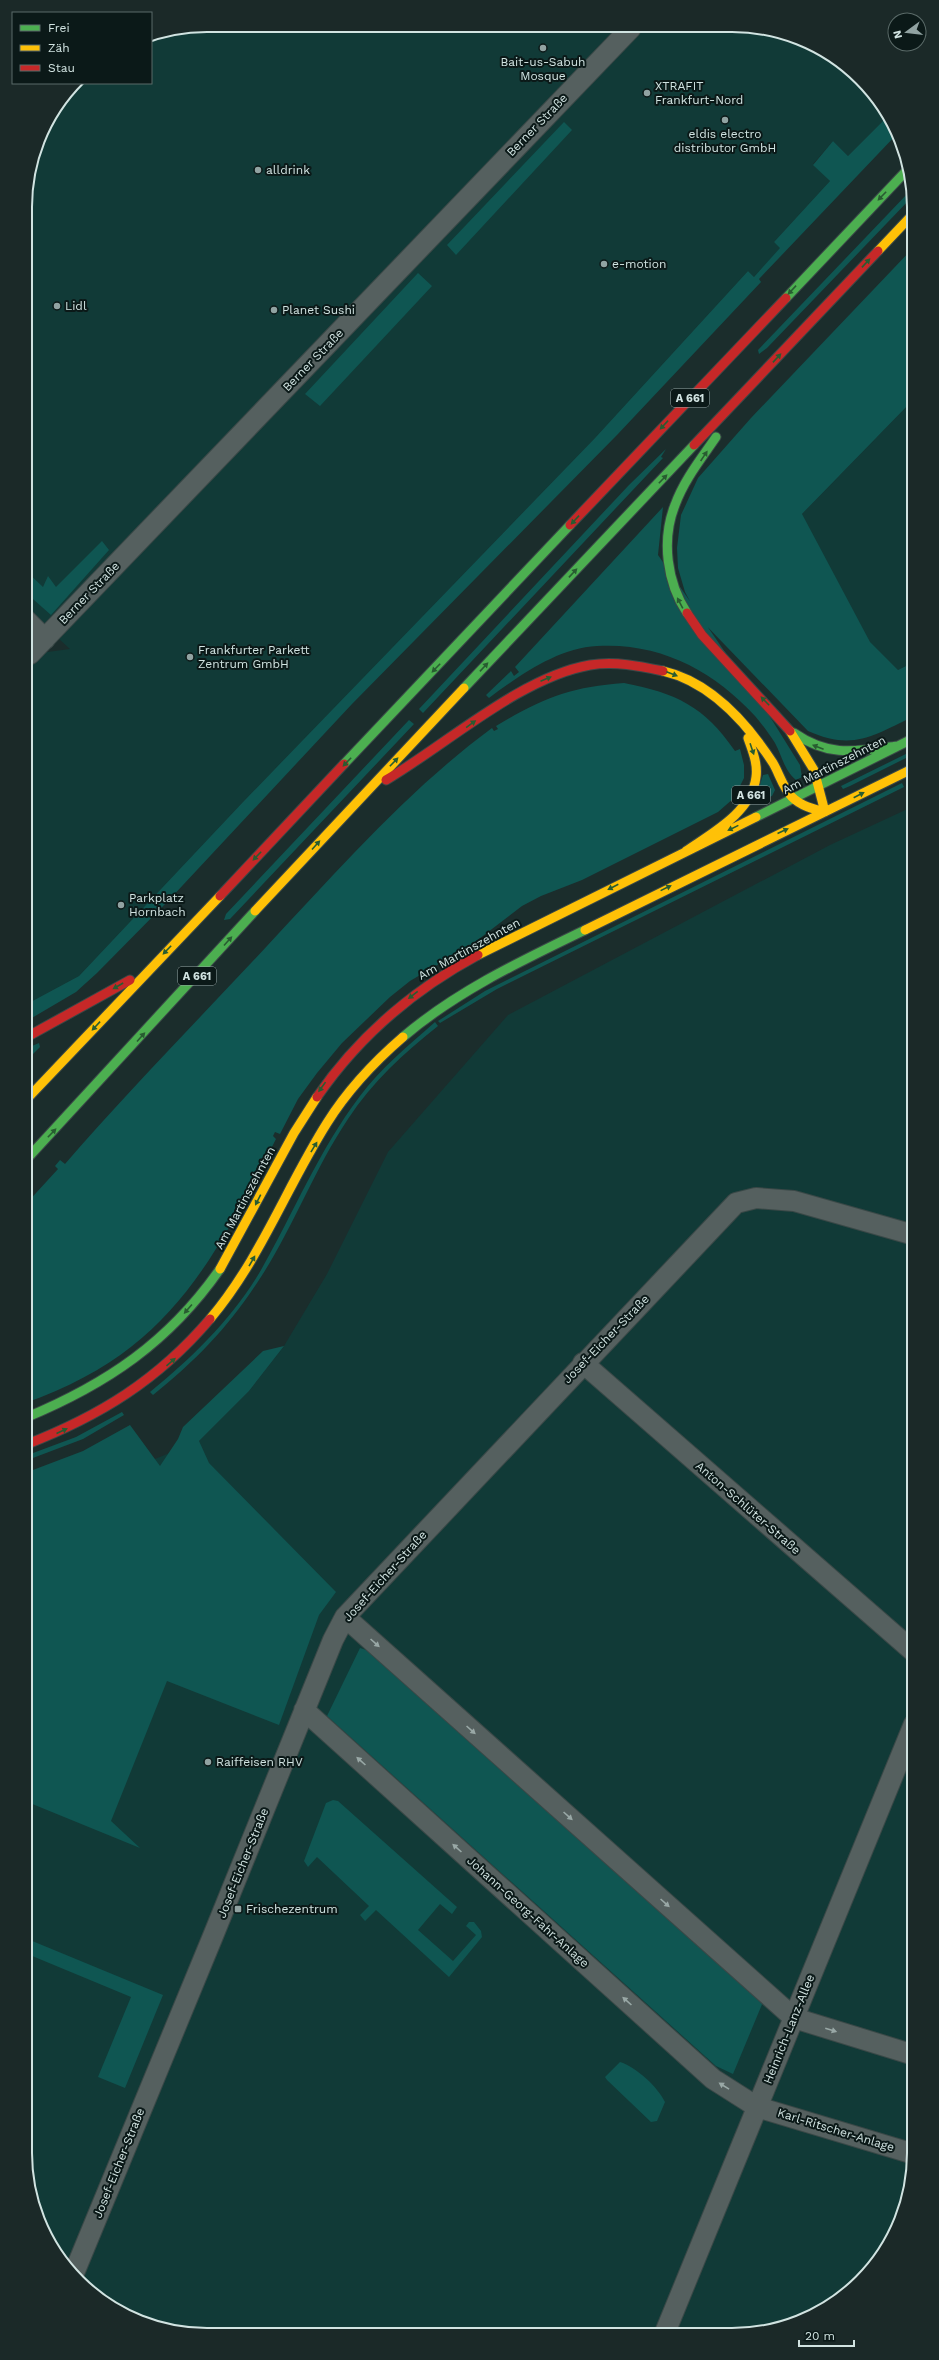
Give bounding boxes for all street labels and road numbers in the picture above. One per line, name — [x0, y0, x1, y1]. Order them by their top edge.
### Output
street label: Berner Straße — [504, 91, 570, 159]
street label: Berner Straße — [280, 326, 346, 394]
road number: A 661 — [671, 389, 709, 407]
street label: Berner Straße — [56, 559, 122, 627]
street label: Am Martinszehnten — [780, 733, 888, 797]
road number: A 661 — [732, 786, 770, 804]
street label: Am Martinszehnten — [416, 915, 522, 983]
road number: A 661 — [178, 967, 216, 985]
street label: Am Martinszehnten — [212, 1144, 278, 1252]
street label: Josef-Eicher-Straße — [560, 1292, 652, 1386]
street label: Anton-Schlüter-Straße — [693, 1459, 803, 1557]
street label: Josef-Eicher-Straße — [340, 1528, 430, 1624]
street label: Josef-Eicher-Straße — [214, 1806, 272, 1920]
street label: Johann-Georg-Fahr-Anlage — [464, 1854, 592, 1970]
street label: Heinrich-Lanz-Allee — [761, 1972, 817, 2086]
street label: Josef-Eicher-Straße — [90, 2106, 148, 2220]
street label: Karl-Ritscher-Anlage — [776, 2106, 896, 2154]

